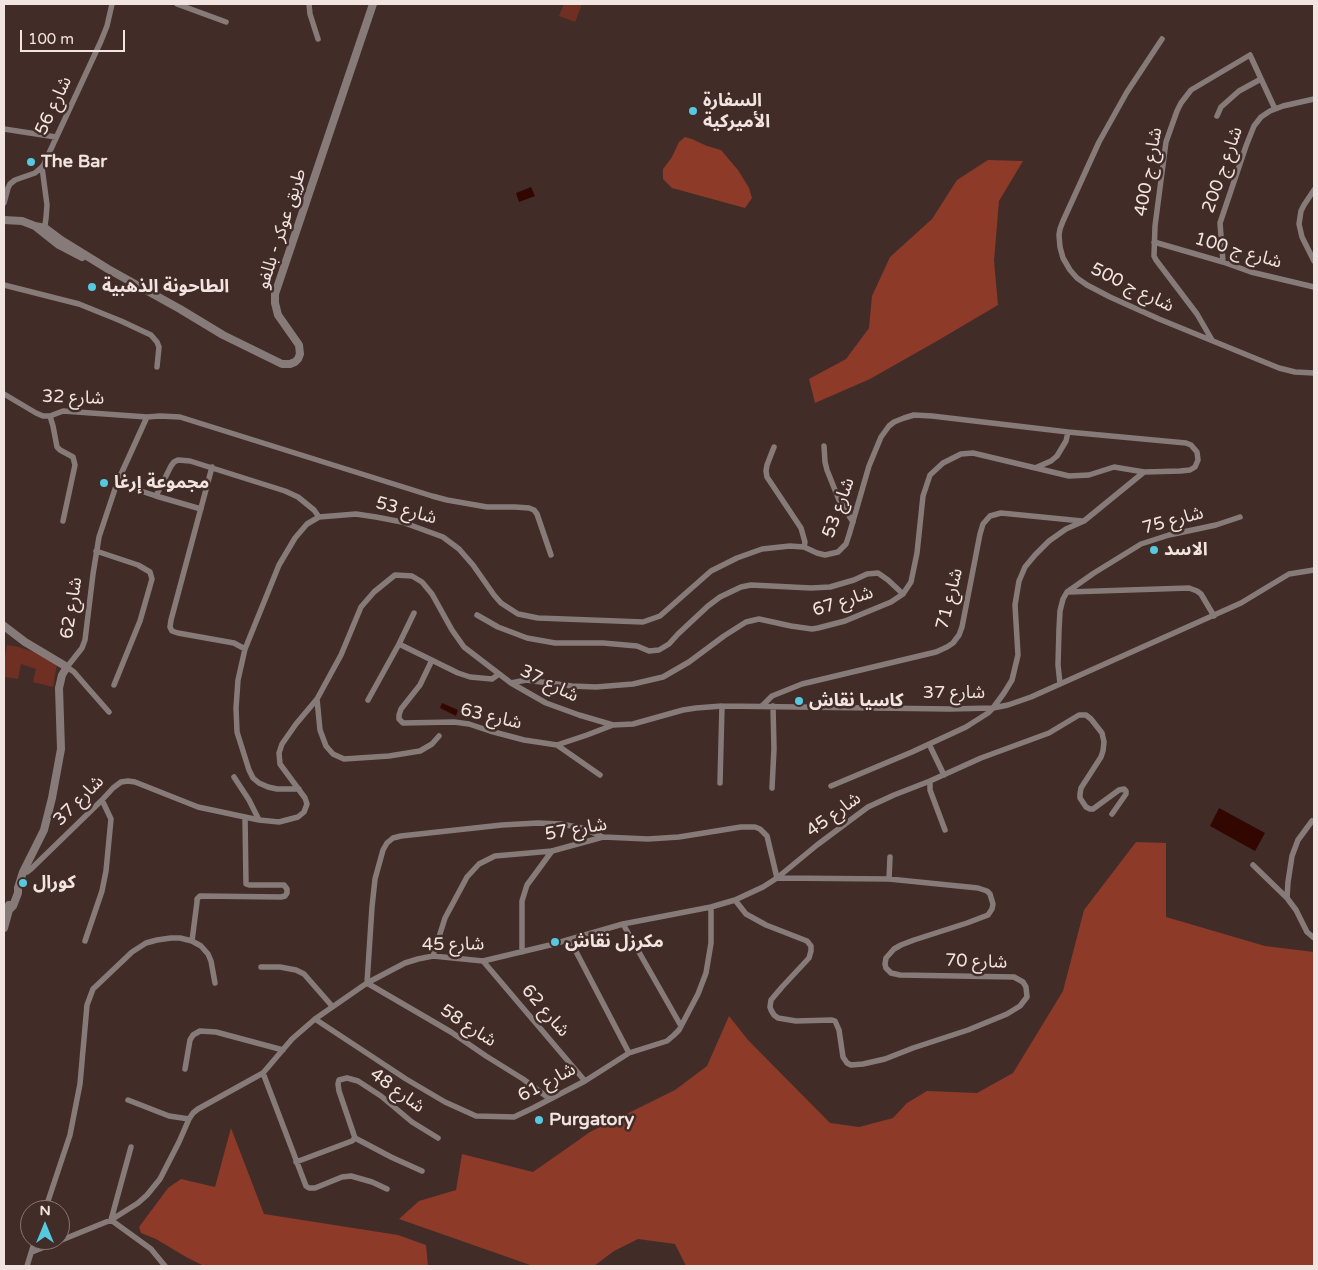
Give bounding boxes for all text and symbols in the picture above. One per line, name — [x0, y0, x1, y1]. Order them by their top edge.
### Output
scale bar — [22, 20, 128, 52]
text: 100 m — [28, 30, 74, 48]
street label: شارع 56 — [31, 73, 77, 139]
place label: السفارة الأميركية — [703, 90, 770, 132]
marker: السفارة الأميركية — [687, 105, 699, 117]
street label: شارع ج 200 — [1198, 124, 1248, 216]
street label: شارع ج 400 — [1131, 126, 1167, 218]
place label: The Bar — [41, 151, 107, 173]
marker: The Bar — [25, 156, 37, 168]
street label: طريق عوكر - بللفو — [252, 166, 312, 292]
street label: شارع ج 100 — [1192, 228, 1284, 274]
street label: شارع ج 500 — [1087, 259, 1177, 317]
place label: الطاحونة الذهبية — [102, 276, 229, 298]
marker: الطاحونة الذهبية — [86, 281, 98, 293]
street label: شارع 32 — [41, 386, 105, 410]
place label: مجموعة إرغا — [114, 472, 209, 494]
street label: شارع 53 — [818, 475, 860, 541]
marker: مجموعة إرغا — [98, 477, 110, 489]
street label: شارع 53 — [373, 492, 439, 530]
street label: شارع 75 — [1140, 502, 1206, 540]
place label: الاسد — [1164, 539, 1208, 561]
marker: الاسد — [1148, 544, 1160, 556]
street label: شارع 71 — [932, 566, 968, 632]
street label: شارع 62 — [56, 576, 88, 640]
street label: شارع 67 — [810, 582, 876, 622]
street label: شارع 37 — [516, 661, 582, 707]
street label: شارع 37 — [923, 682, 985, 704]
place label: كاسيا نقاش — [809, 690, 903, 712]
marker: كاسيا نقاش — [793, 695, 805, 707]
street label: شارع 63 — [458, 699, 524, 735]
street label: شارع 37 — [49, 771, 109, 831]
street label: شارع 45 — [802, 788, 866, 842]
street label: شارع 57 — [543, 814, 609, 846]
place label: كورال — [33, 872, 76, 894]
marker: كورال — [17, 877, 29, 889]
place label: مكرزل نقاش — [565, 931, 664, 953]
street label: شارع 45 — [422, 934, 484, 956]
marker: مكرزل نقاش — [549, 936, 561, 948]
street label: شارع 70 — [944, 950, 1008, 974]
street label: شارع 62 — [516, 980, 574, 1042]
street label: شارع 58 — [436, 1000, 500, 1052]
street label: شارع 61 — [514, 1059, 580, 1107]
street label: شارع 48 — [365, 1064, 429, 1118]
place label: Purgatory — [549, 1109, 634, 1131]
marker: Purgatory — [533, 1114, 545, 1126]
north arrow — [20, 1200, 70, 1250]
text: N — [39, 1202, 51, 1219]

